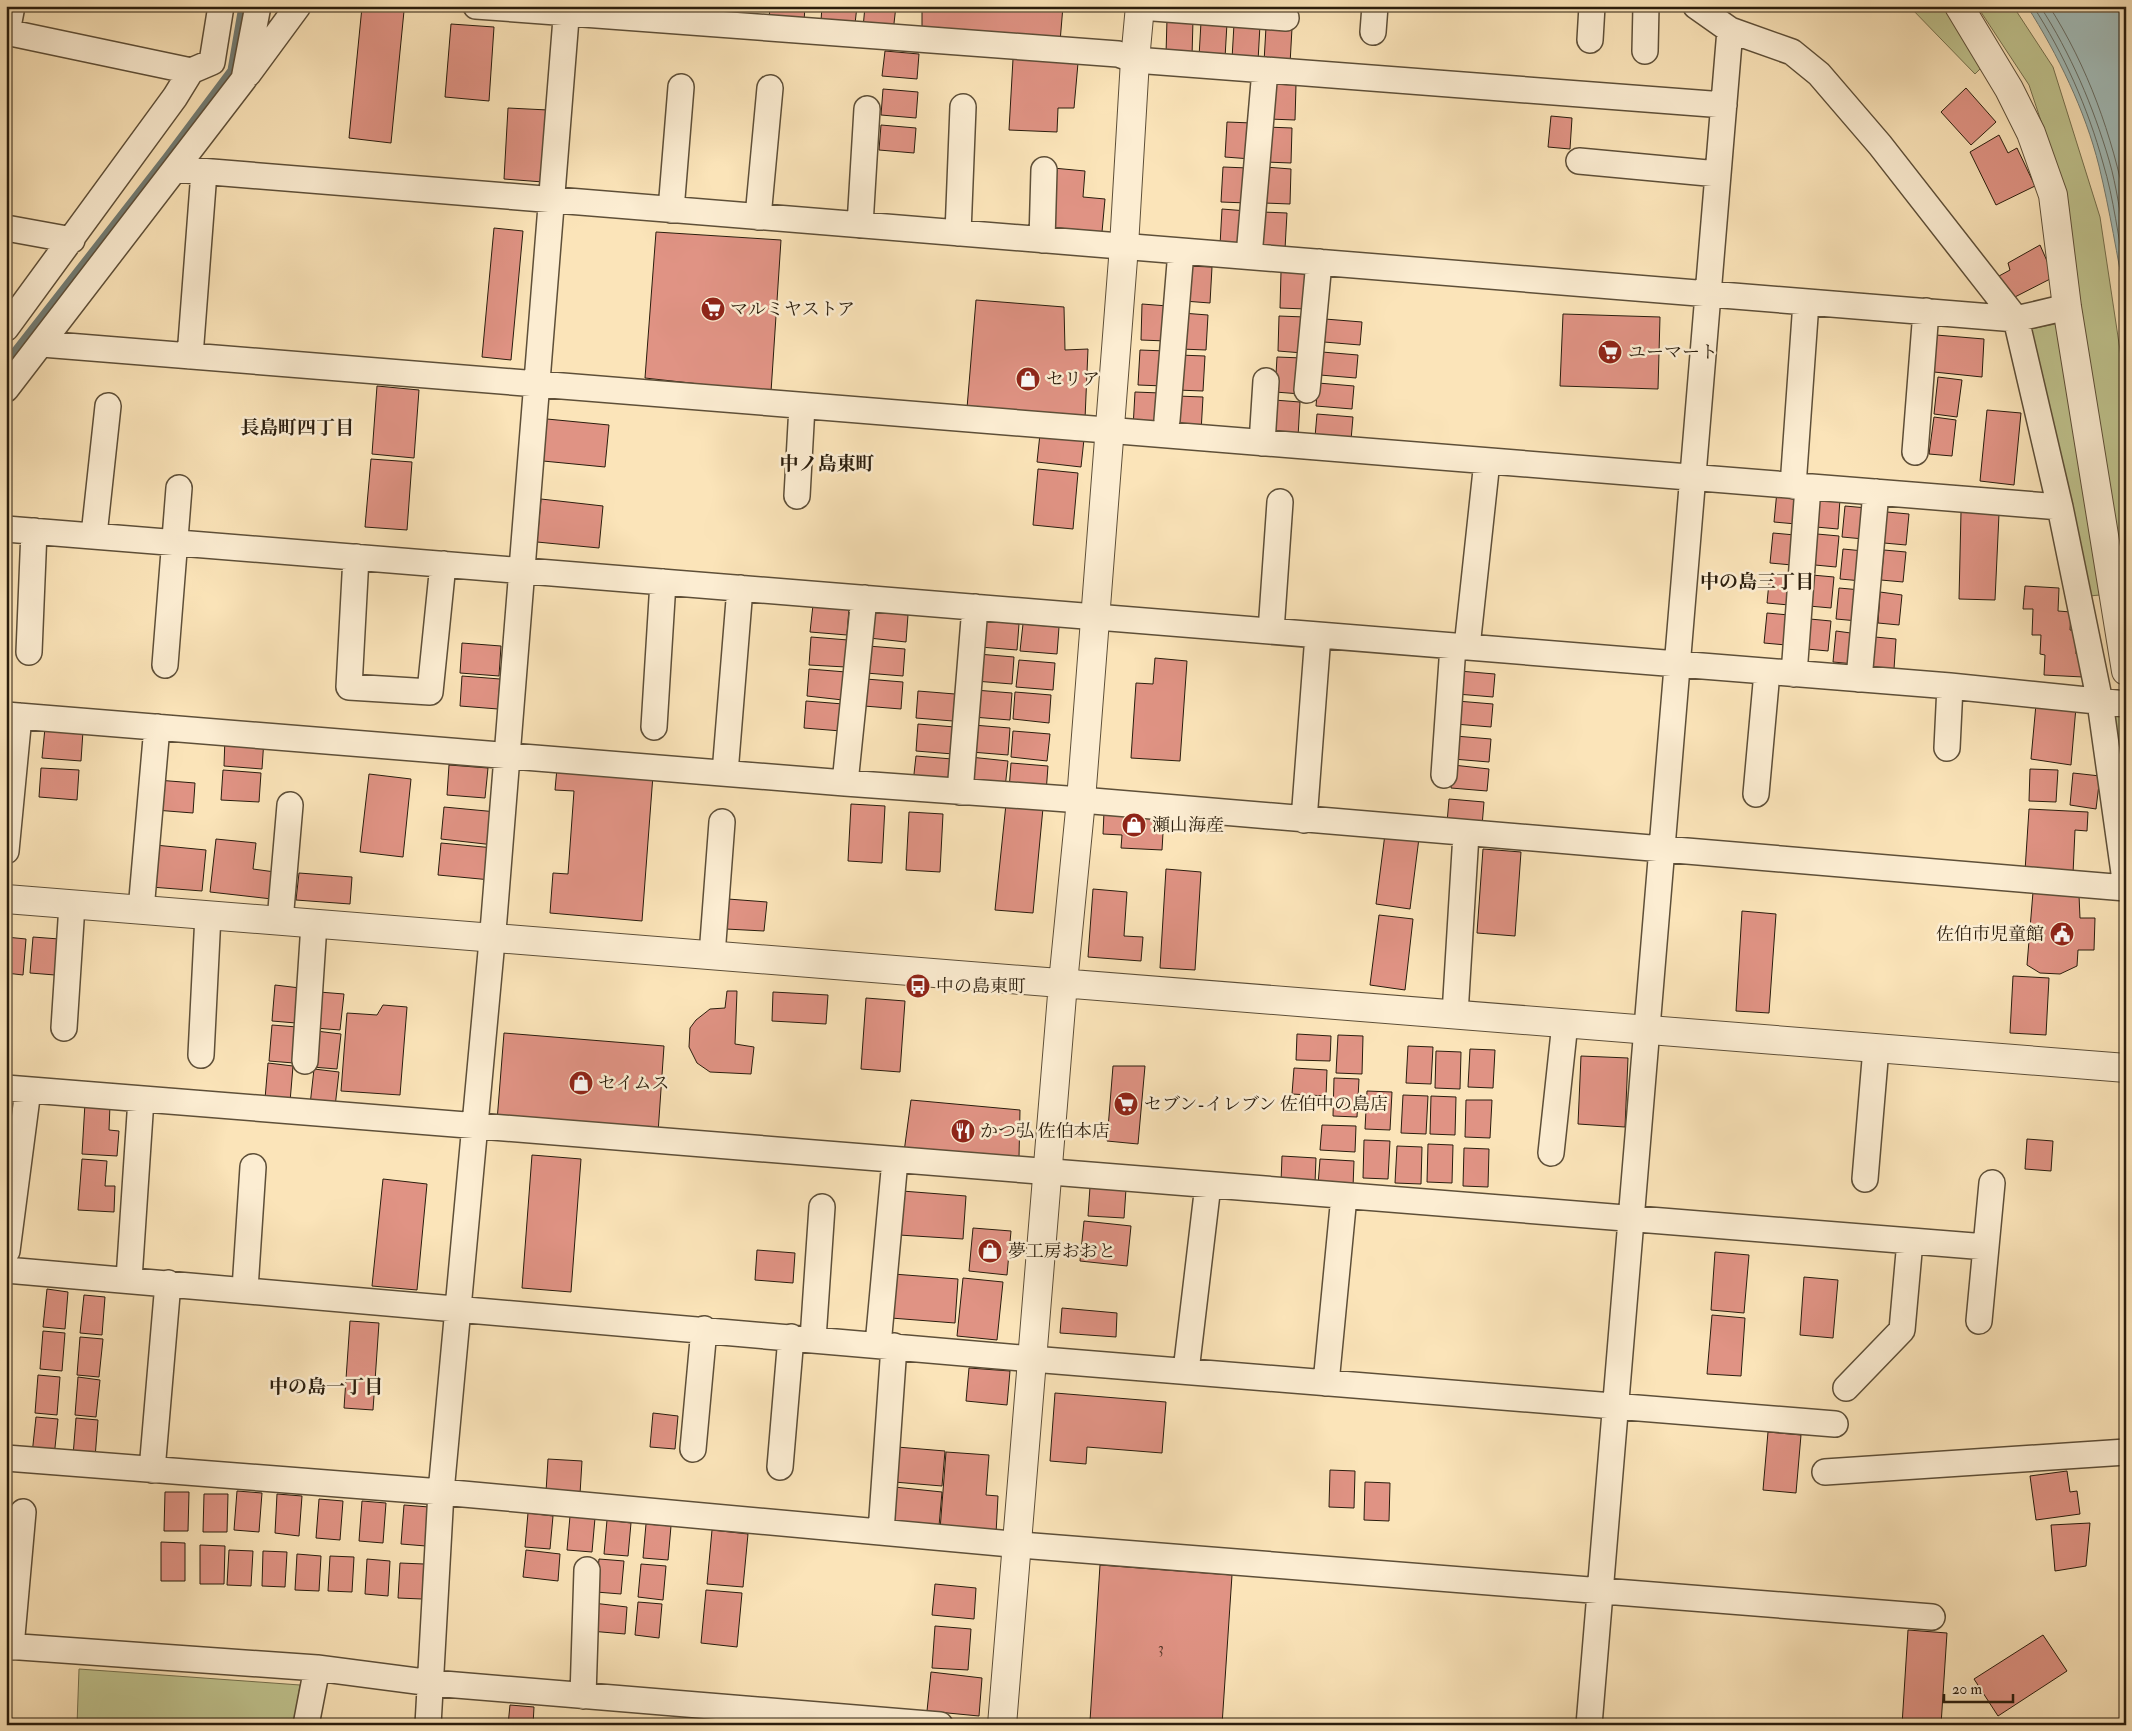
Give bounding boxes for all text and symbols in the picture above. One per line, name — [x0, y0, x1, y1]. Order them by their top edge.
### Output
supermarket icon: マルミヤストア — [700, 296, 726, 322]
place label: マルミヤストア — [730, 298, 855, 321]
supermarket icon: ユーマート — [1597, 339, 1623, 365]
place label: ユーマート — [1628, 341, 1718, 364]
shop icon: セリア — [1015, 366, 1041, 392]
place label: セリア — [1046, 368, 1100, 391]
district label: 長島町四丁目 — [240, 416, 354, 440]
district label: 中ノ島東町 — [779, 452, 875, 476]
district label: 中の島三丁目 — [1700, 570, 1814, 594]
shop icon: 瀬山海産 — [1121, 812, 1147, 838]
place label: 瀬山海産 — [1152, 814, 1224, 837]
public building icon: 佐伯市児童館 — [2049, 921, 2075, 947]
place label: 佐伯市児童館 — [1936, 923, 2044, 946]
bus stop icon: 中の島東町 — [905, 973, 931, 999]
place label: 中の島東町 — [936, 975, 1026, 998]
shop icon: セイムス — [568, 1070, 594, 1096]
place label: セイムス — [598, 1072, 669, 1095]
supermarket icon: セブン-イレブン 佐伯中の島店 — [1113, 1091, 1139, 1117]
place label: セブン-イレブン 佐伯中の島店 — [1144, 1093, 1388, 1116]
restaurant icon: かつ弘 佐伯本店 — [950, 1118, 976, 1144]
place label: かつ弘 佐伯本店 — [980, 1120, 1110, 1143]
shop icon: 夢工房おおと — [977, 1238, 1003, 1264]
place label: 夢工房おおと — [1008, 1240, 1116, 1263]
district label: 中の島一丁目 — [269, 1375, 383, 1399]
house number: 3 — [1158, 1639, 1164, 1658]
scale bar — [1944, 1671, 2013, 1703]
text: 20 m — [1952, 1680, 1982, 1699]

